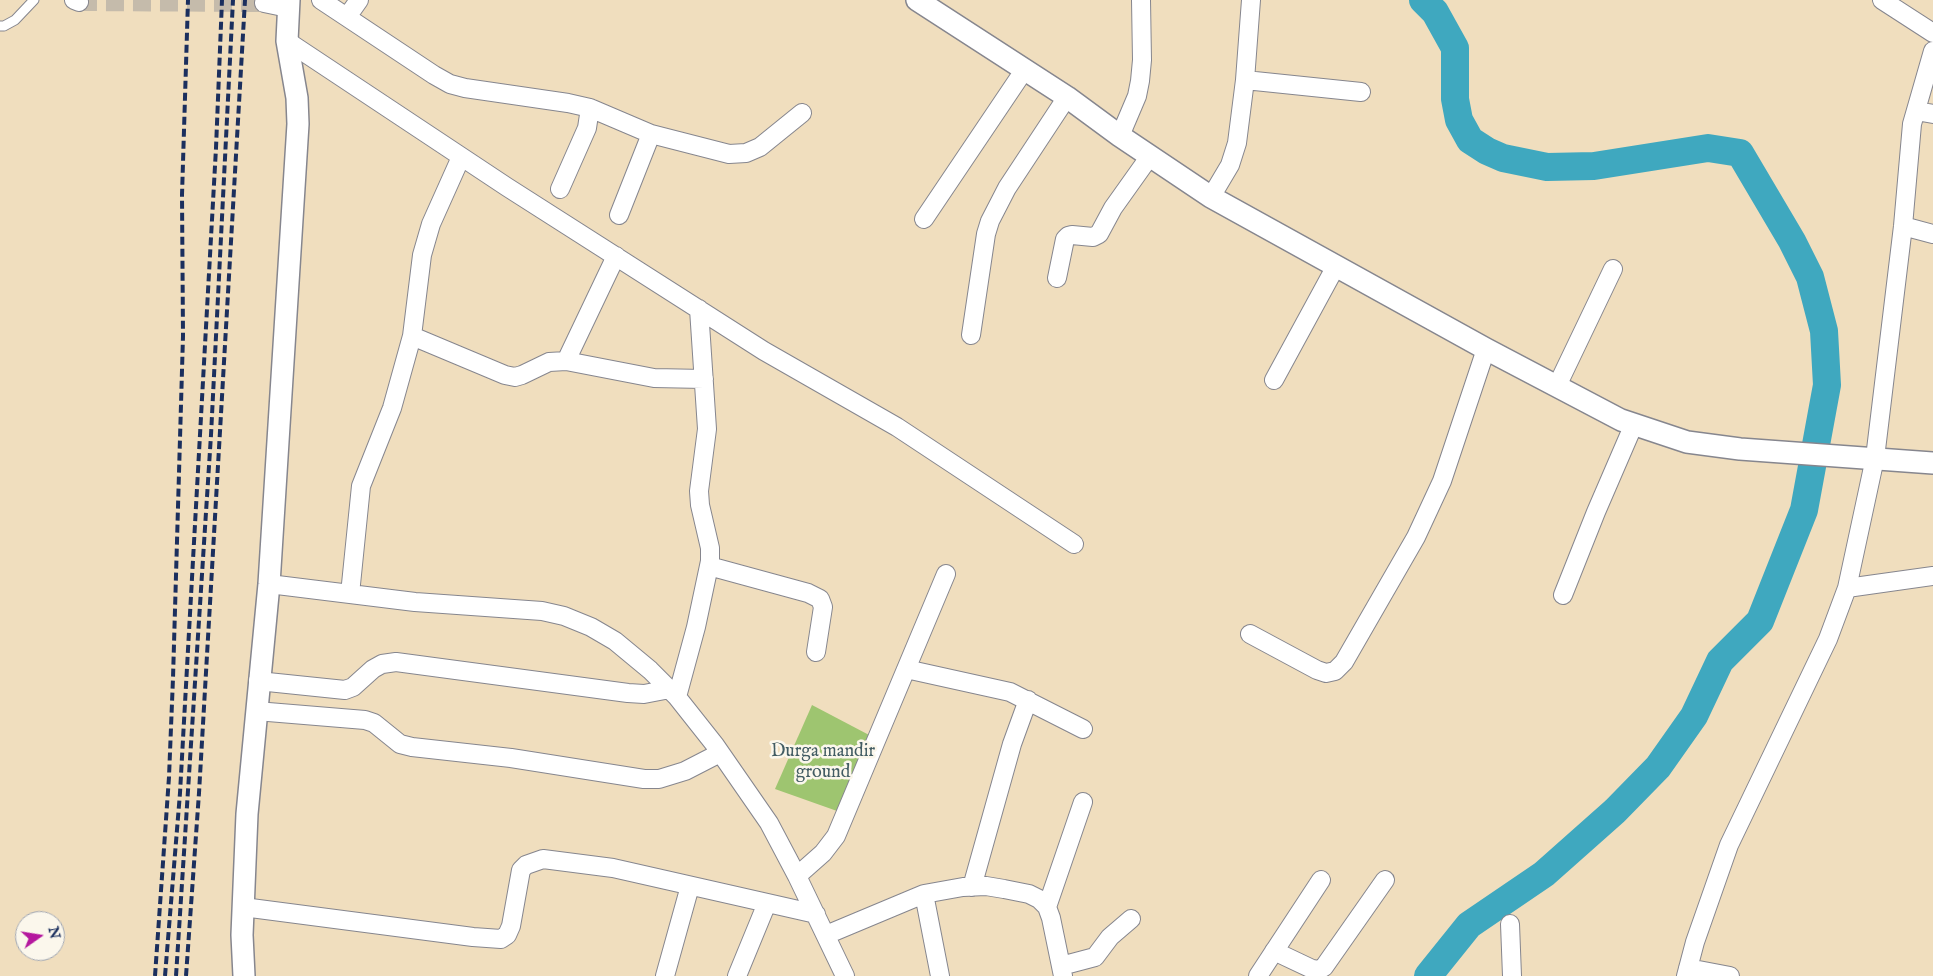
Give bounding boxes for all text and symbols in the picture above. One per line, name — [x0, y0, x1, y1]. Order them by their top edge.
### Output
park label: Durga mandir ground — [771, 741, 875, 784]
north arrow — [15, 911, 65, 961]
text: N — [44, 925, 64, 941]

